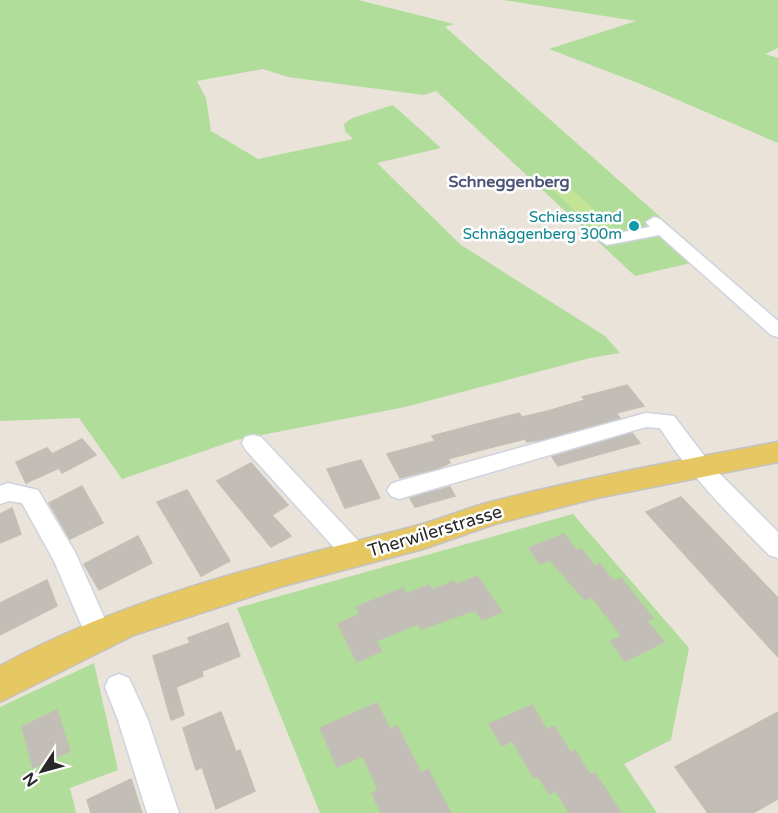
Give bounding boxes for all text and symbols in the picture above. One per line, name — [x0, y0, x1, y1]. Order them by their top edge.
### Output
district label: Schneggenberg — [448, 172, 570, 192]
place label: Schiessstand Schnäggenberg 300m — [463, 208, 622, 243]
marker: Schiessstand Schnäggenberg 300m — [627, 219, 641, 233]
street label: Therwilerstrasse — [365, 500, 505, 562]
north arrow — [12, 741, 72, 801]
text: N — [19, 768, 43, 790]

